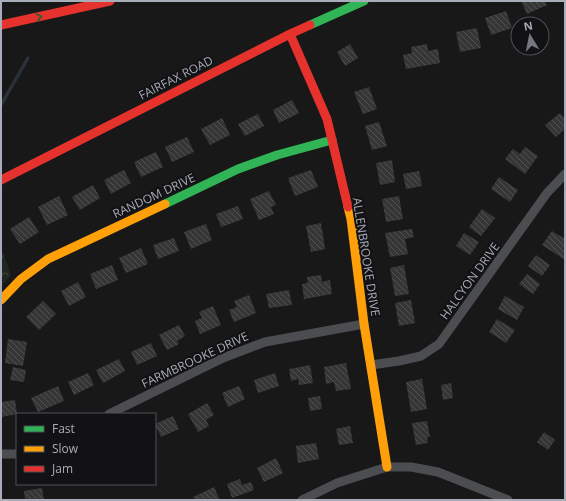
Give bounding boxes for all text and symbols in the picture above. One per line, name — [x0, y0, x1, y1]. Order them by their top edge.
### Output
one-way arrow — [36, 13, 42, 21]
north arrow — [510, 16, 550, 56]
text: N — [522, 17, 534, 34]
street label: FAIRFAX ROAD — [136, 52, 216, 104]
street label: RANDOM DRIVE — [110, 169, 198, 222]
street label: ALLENBROOKE DRIVE — [349, 196, 384, 318]
street label: HALCYON DRIVE — [436, 239, 503, 323]
street label: FARMBROOKE DRIVE — [139, 327, 251, 392]
legend — [16, 413, 156, 485]
text: Fast — [52, 420, 75, 437]
text: Slow — [52, 440, 79, 457]
text: Jam — [51, 460, 73, 477]

